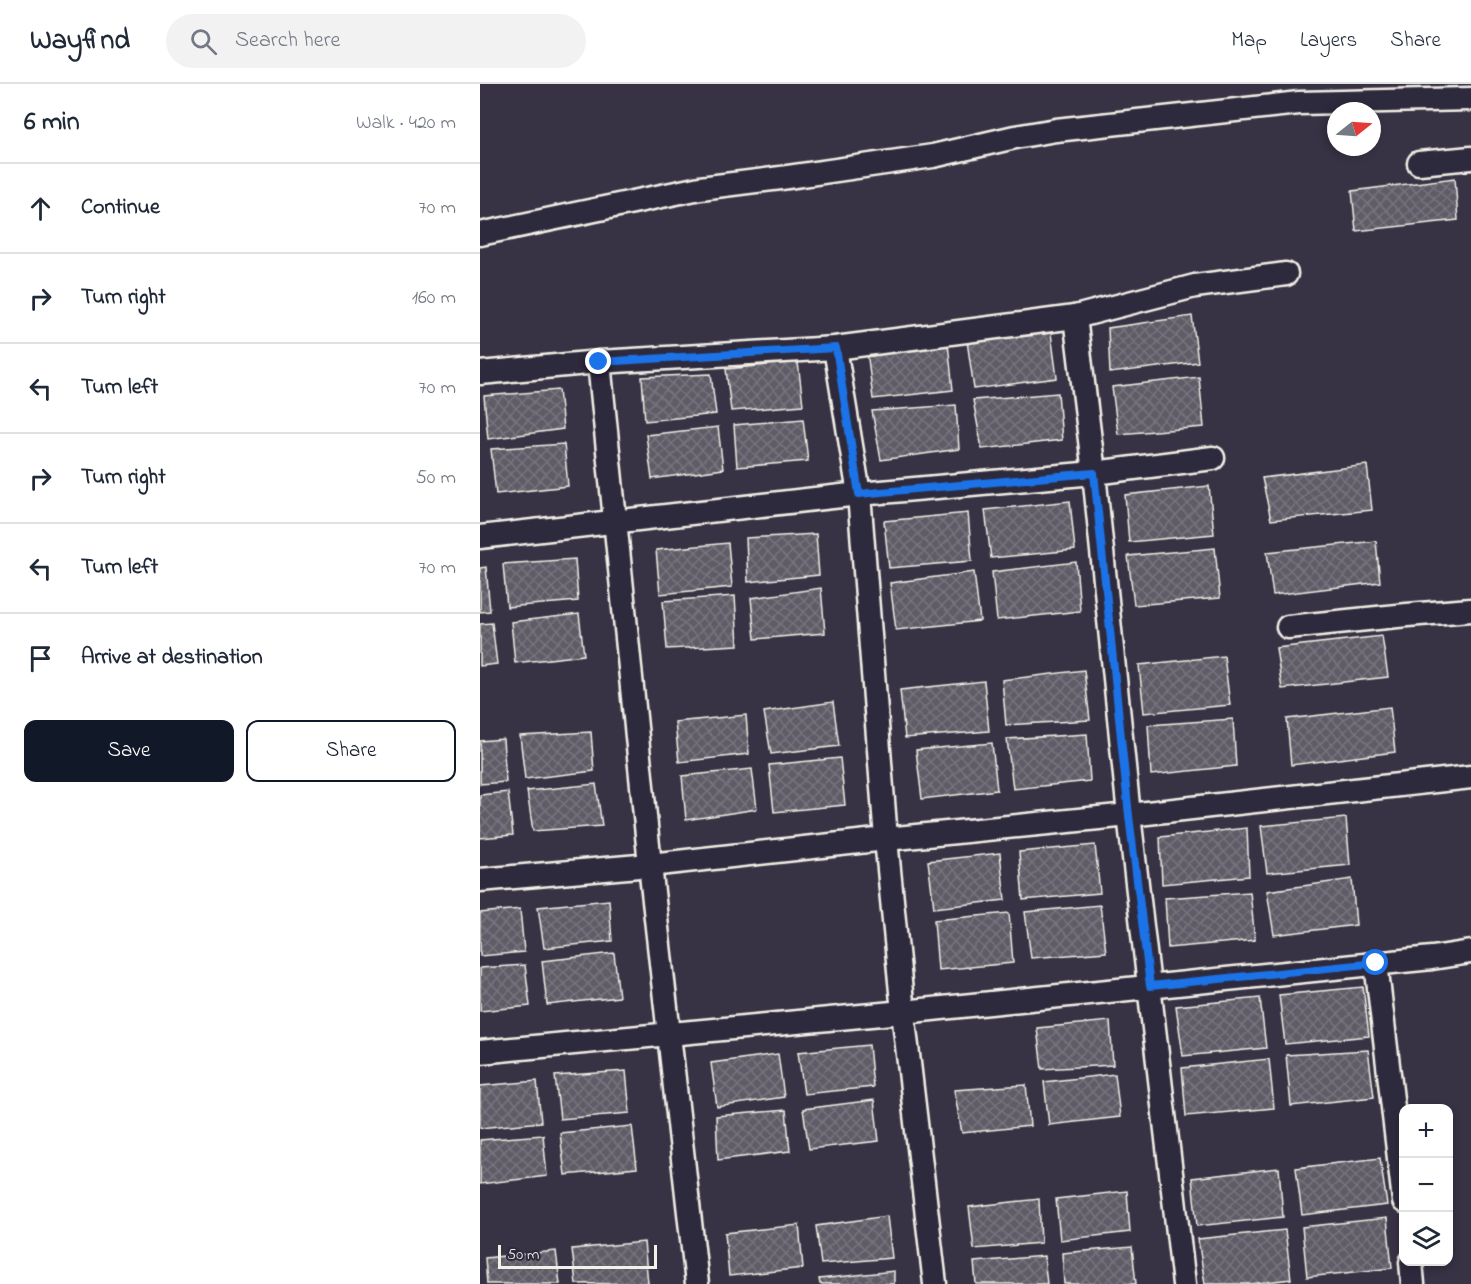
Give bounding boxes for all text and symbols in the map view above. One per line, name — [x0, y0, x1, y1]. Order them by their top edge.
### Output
search box — [166, 14, 586, 68]
text: Wayfind — [30, 21, 130, 62]
icon: search — [187, 25, 220, 58]
text: Search here — [235, 25, 340, 57]
text: Map — [1231, 26, 1267, 56]
text: Layers — [1300, 26, 1357, 56]
text: Share — [1390, 26, 1441, 56]
north arrow — [1327, 102, 1381, 156]
text: 6 min — [24, 104, 80, 142]
text: Walk · 420 m — [356, 109, 456, 138]
icon: ahead — [24, 192, 57, 225]
text: Continue — [81, 192, 160, 224]
text: 70 m — [419, 194, 456, 223]
icon: right — [24, 282, 57, 315]
text: Turn right — [81, 282, 166, 314]
text: 160 m — [412, 284, 456, 313]
route end — [585, 348, 611, 374]
icon: left — [24, 372, 57, 405]
text: Turn left — [81, 372, 158, 404]
text: 70 m — [419, 374, 456, 403]
icon: right — [24, 462, 57, 495]
text: Turn right — [81, 462, 166, 494]
text: 50 m — [415, 464, 456, 493]
icon: left — [24, 552, 57, 585]
text: Turn left — [81, 552, 158, 584]
text: 70 m — [419, 554, 456, 583]
icon: arrive — [24, 642, 57, 675]
text: Arrive at destination — [81, 642, 263, 674]
button: Save — [24, 720, 234, 782]
button: Share — [246, 720, 456, 782]
route start — [1362, 949, 1388, 975]
map controls — [1399, 1104, 1453, 1266]
button: + — [1399, 1104, 1453, 1158]
button: − — [1399, 1158, 1453, 1212]
button: layers — [1399, 1212, 1453, 1266]
scale bar — [498, 1242, 657, 1270]
text: 50 m — [507, 1243, 539, 1267]

